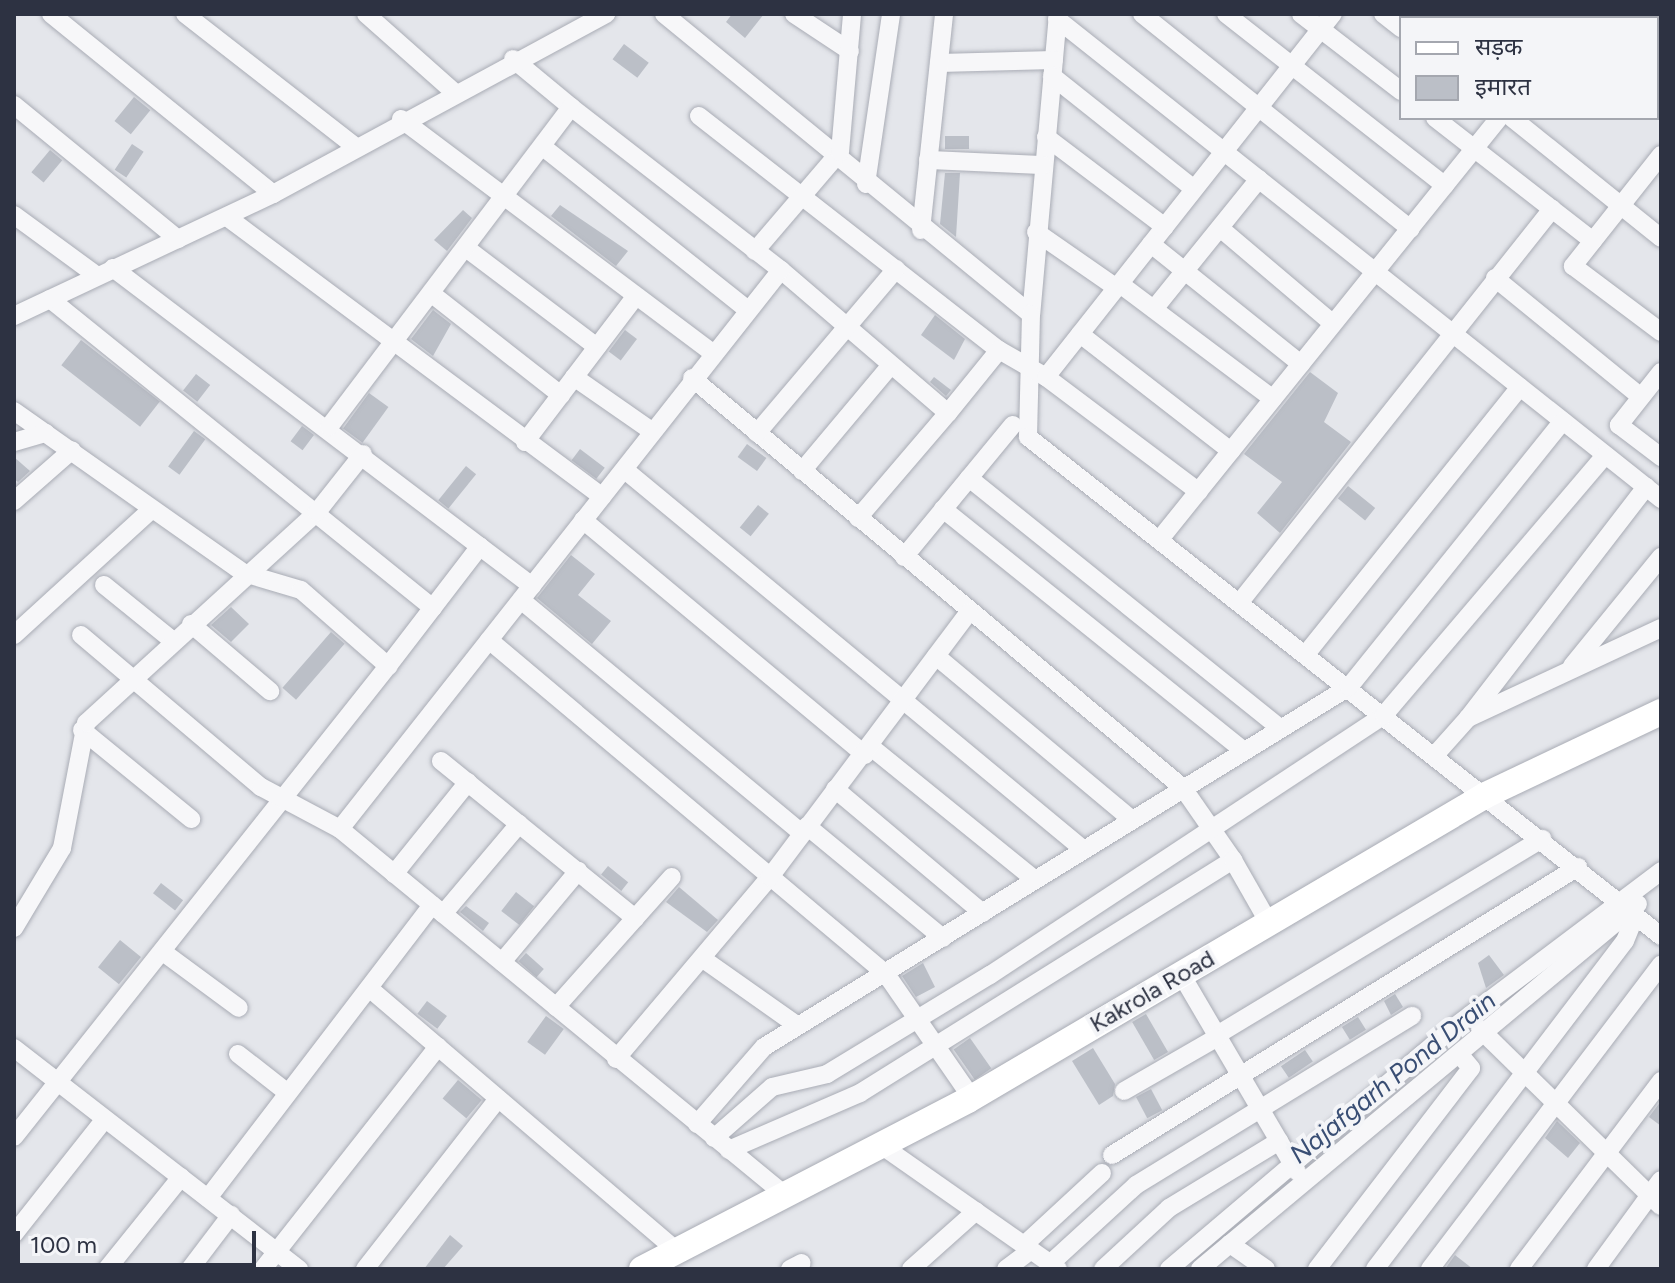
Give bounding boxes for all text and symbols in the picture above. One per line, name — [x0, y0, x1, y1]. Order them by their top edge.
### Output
legend — [1399, 16, 1659, 120]
text: सड़क — [1475, 32, 1523, 61]
text: इमारत — [1475, 72, 1531, 101]
street label: Kakrola Road — [1085, 944, 1219, 1038]
water label: Najafgarh Pond Drain — [1284, 985, 1502, 1171]
scale bar — [20, 1215, 260, 1265]
text: 100 m — [30, 1230, 97, 1259]

